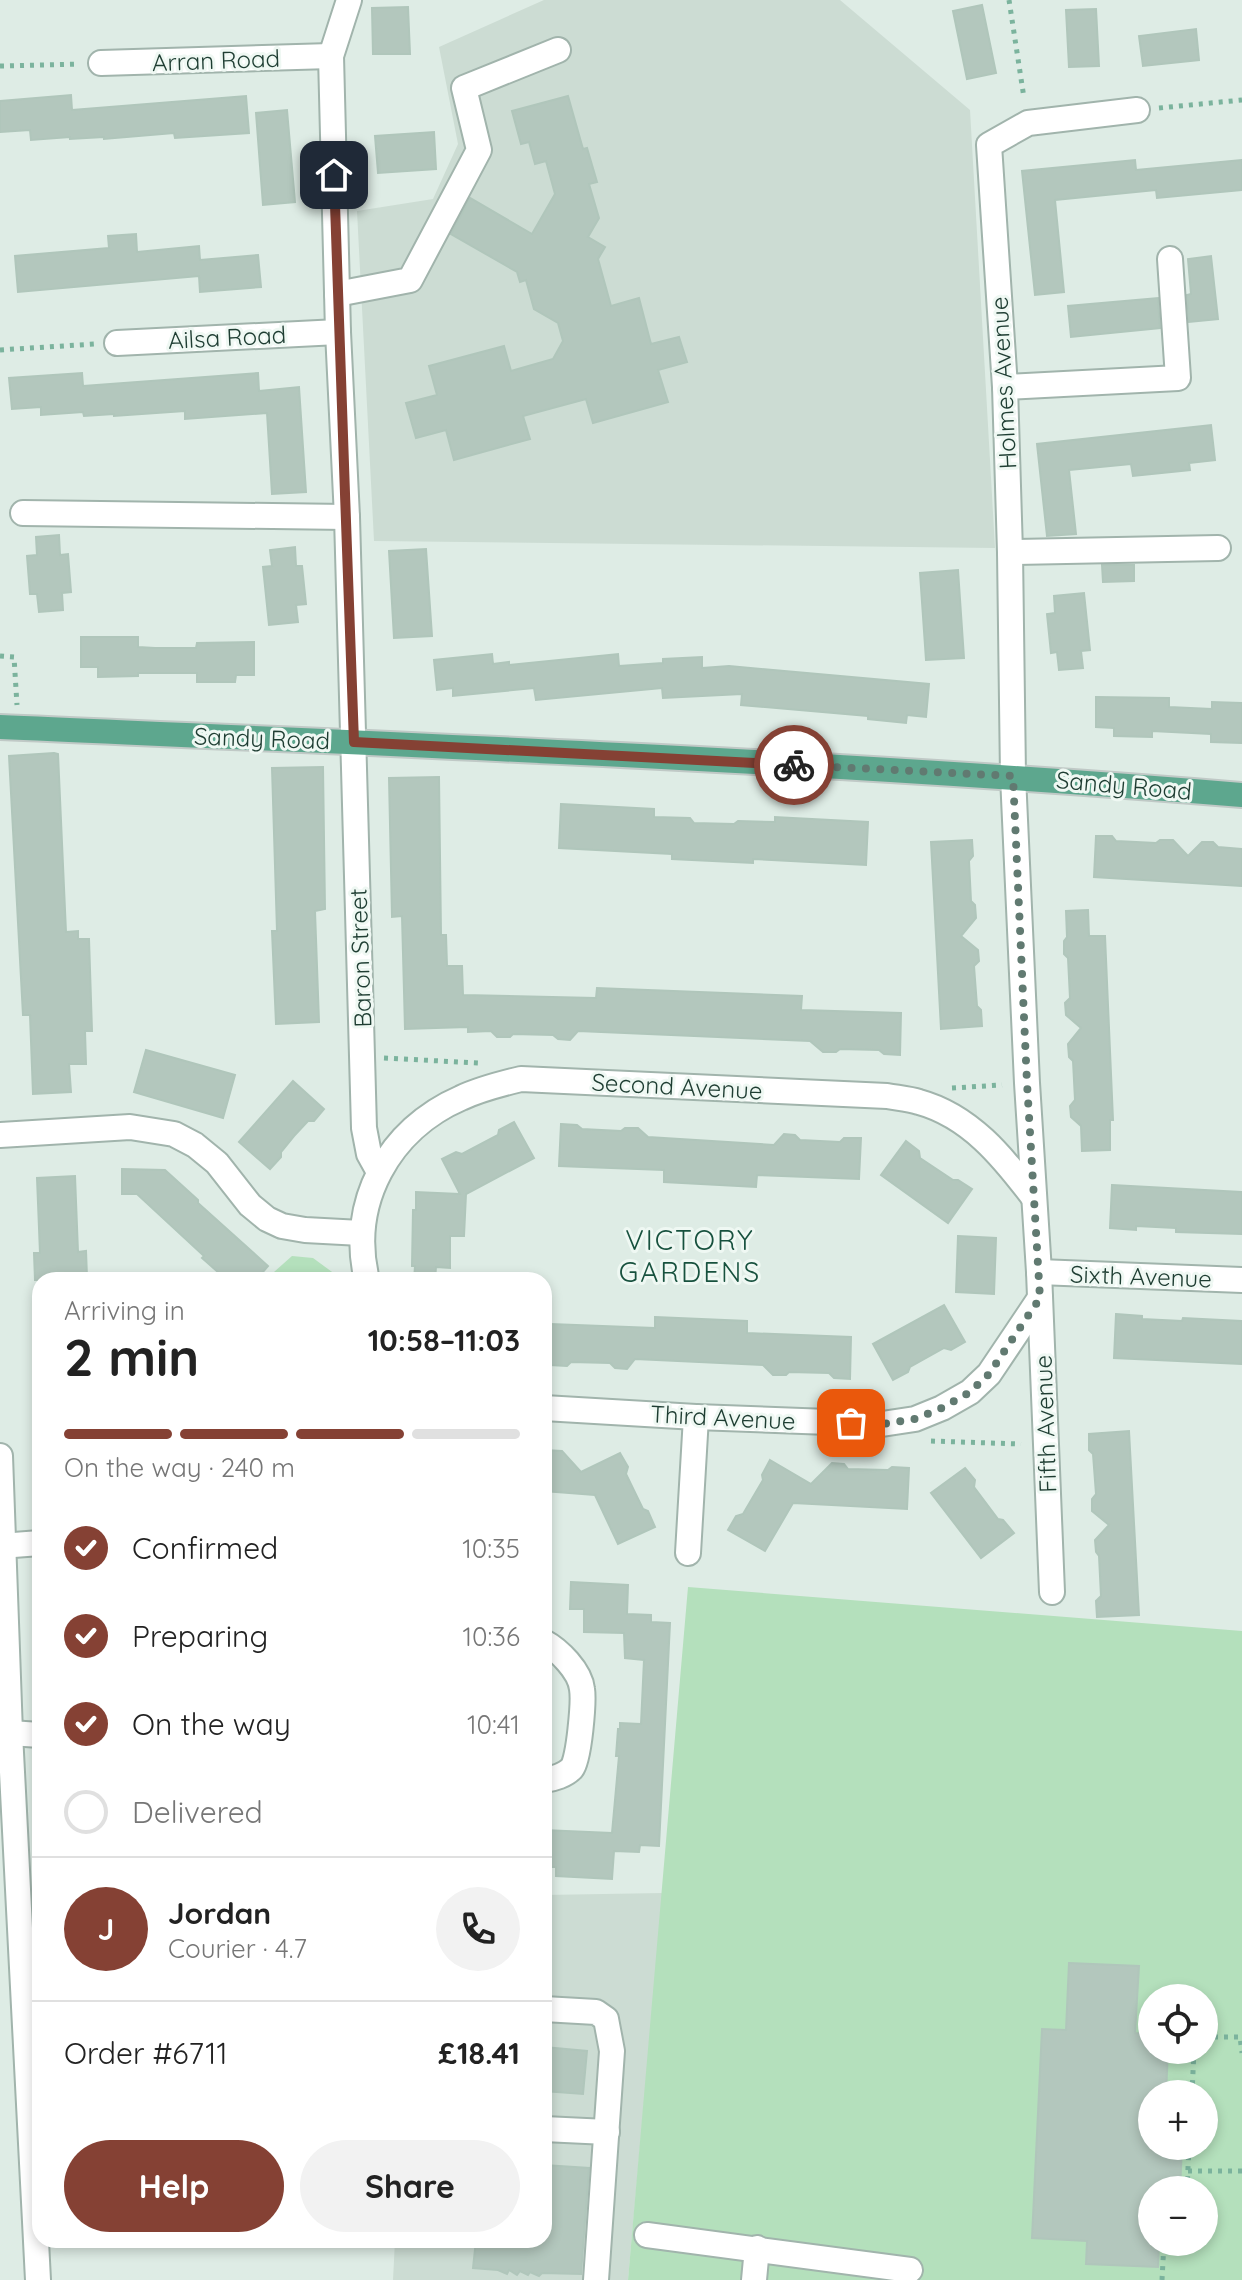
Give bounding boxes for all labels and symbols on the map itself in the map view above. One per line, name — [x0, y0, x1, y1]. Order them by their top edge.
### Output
street label: Arran Road — [151, 43, 281, 77]
pin — [300, 141, 368, 209]
street label: Holmes Avenue — [984, 296, 1022, 470]
street label: Ailsa Road — [167, 319, 287, 355]
street label: Sandy Road — [193, 721, 331, 755]
courier — [754, 725, 834, 805]
street label: Sandy Road — [1055, 764, 1193, 806]
street label: Baron Street — [343, 888, 377, 1028]
street label: Second Avenue — [591, 1067, 763, 1105]
district label: VICTORY GARDENS — [619, 1222, 761, 1289]
street label: Sixth Avenue — [1070, 1259, 1212, 1293]
street label: Fifth Avenue — [1028, 1355, 1062, 1493]
pin — [817, 1389, 885, 1457]
street label: Third Avenue — [650, 1398, 796, 1436]

